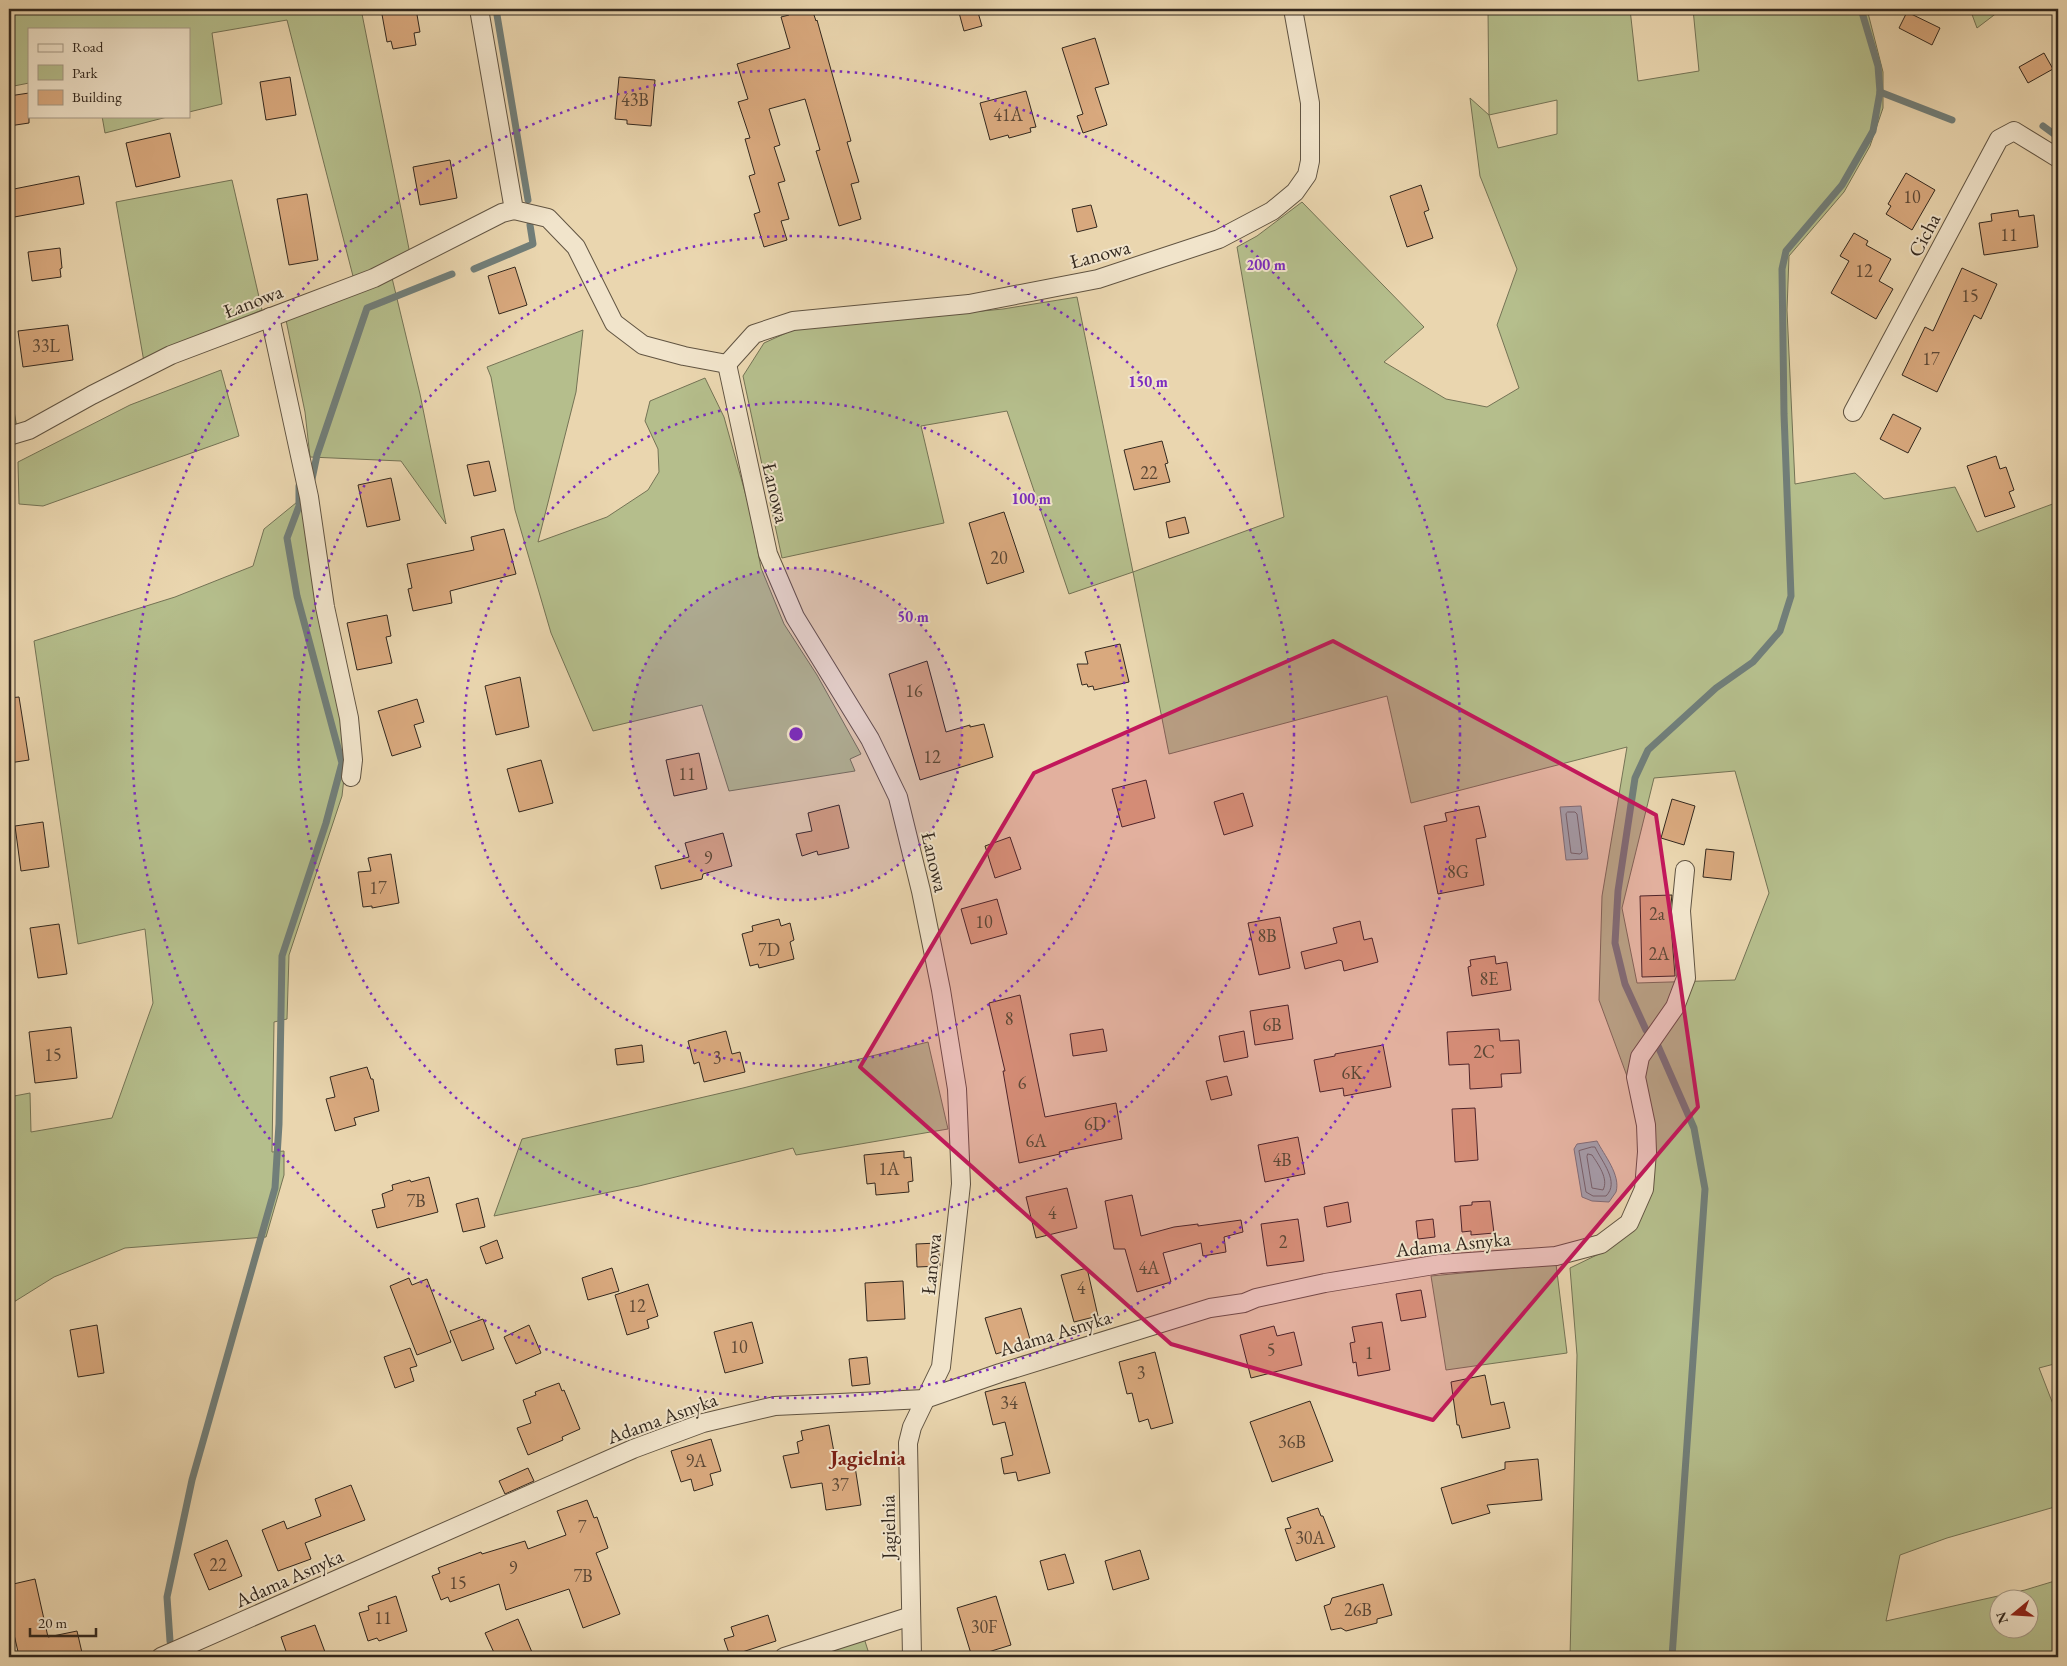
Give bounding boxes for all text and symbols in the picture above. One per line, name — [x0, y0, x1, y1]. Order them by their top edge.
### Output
legend — [28, 28, 190, 118]
text: Road — [72, 37, 104, 56]
text: Park — [72, 63, 99, 82]
text: Building — [72, 87, 122, 106]
house number: 43B — [621, 88, 649, 111]
house number: 41A — [993, 103, 1023, 126]
house number: 10 — [1903, 185, 1921, 208]
street label: Cicha — [1902, 209, 1946, 261]
house number: 11 — [2000, 223, 2018, 246]
street label: Łanowa — [1067, 234, 1133, 274]
text: 200 m — [1246, 255, 1286, 274]
house number: 12 — [1855, 259, 1873, 282]
street label: Łanowa — [220, 278, 286, 324]
house number: 15 — [1961, 284, 1979, 307]
house number: 33L — [32, 334, 60, 357]
house number: 17 — [1922, 347, 1940, 370]
text: 150 m — [1128, 372, 1168, 391]
street label: Łanowa — [756, 460, 796, 526]
house number: 22 — [1140, 461, 1158, 484]
text: 100 m — [1011, 489, 1051, 508]
house number: 20 — [990, 546, 1008, 569]
text: 50 m — [897, 607, 929, 626]
house number: 16 — [905, 679, 923, 702]
centre of rings — [787, 725, 805, 743]
house number: 12 — [923, 745, 941, 768]
house number: 11 — [678, 762, 696, 785]
street label: Łanowa — [915, 829, 955, 895]
house number: 9 — [704, 846, 713, 869]
house number: 8G — [1447, 860, 1469, 883]
house number: 17 — [369, 876, 387, 899]
house number: 2a — [1649, 902, 1666, 925]
house number: 10 — [975, 910, 993, 933]
house number: 8B — [1257, 924, 1277, 947]
house number: 7D — [758, 938, 780, 961]
house number: 2A — [1648, 942, 1670, 965]
house number: 8E — [1480, 967, 1498, 990]
house number: 8 — [1005, 1007, 1013, 1030]
house number: 6B — [1262, 1013, 1282, 1036]
house number: 2C — [1473, 1040, 1495, 1063]
house number: 15 — [44, 1043, 62, 1066]
house number: 3 — [713, 1046, 721, 1069]
house number: 6K — [1342, 1061, 1363, 1084]
house number: 6 — [1018, 1071, 1027, 1094]
house number: 6D — [1084, 1112, 1106, 1135]
house number: 6A — [1025, 1129, 1047, 1152]
house number: 4B — [1272, 1148, 1292, 1171]
house number: 1A — [878, 1157, 900, 1180]
house number: 7B — [406, 1189, 426, 1212]
house number: 4 — [1048, 1201, 1057, 1224]
street label: Adama Asnyka — [1393, 1225, 1512, 1263]
house number: 2 — [1279, 1230, 1288, 1253]
street label: Łanowa — [915, 1232, 947, 1296]
house number: 4A — [1138, 1256, 1160, 1279]
house number: 4 — [1077, 1276, 1086, 1299]
house number: 12 — [628, 1294, 646, 1317]
street label: Adama Asnyka — [995, 1304, 1114, 1363]
house number: 10 — [730, 1335, 748, 1358]
house number: 5 — [1267, 1338, 1275, 1361]
house number: 1 — [1365, 1341, 1373, 1364]
house number: 3 — [1137, 1361, 1145, 1384]
street label: Adama Asnyka — [602, 1386, 721, 1450]
house number: 34 — [1000, 1391, 1018, 1414]
house number: 36B — [1278, 1430, 1306, 1453]
district label: Jagielnia — [828, 1444, 906, 1471]
house number: 9A — [685, 1449, 707, 1472]
house number: 37 — [831, 1473, 849, 1496]
street label: Jagielnia — [874, 1495, 902, 1561]
house number: 7 — [578, 1515, 587, 1538]
house number: 30A — [1295, 1526, 1325, 1549]
street label: Adama Asnyka — [230, 1543, 347, 1614]
house number: 22 — [209, 1553, 227, 1576]
house number: 9 — [509, 1556, 518, 1579]
house number: 7B — [573, 1564, 593, 1587]
house number: 15 — [449, 1571, 467, 1594]
north arrow — [1990, 1588, 2040, 1638]
house number: 26B — [1344, 1598, 1372, 1621]
scale bar — [30, 1606, 96, 1638]
house number: 11 — [374, 1606, 392, 1629]
text: N — [1991, 1609, 2012, 1626]
text: 20 m — [38, 1613, 67, 1632]
house number: 30F — [971, 1615, 997, 1638]

